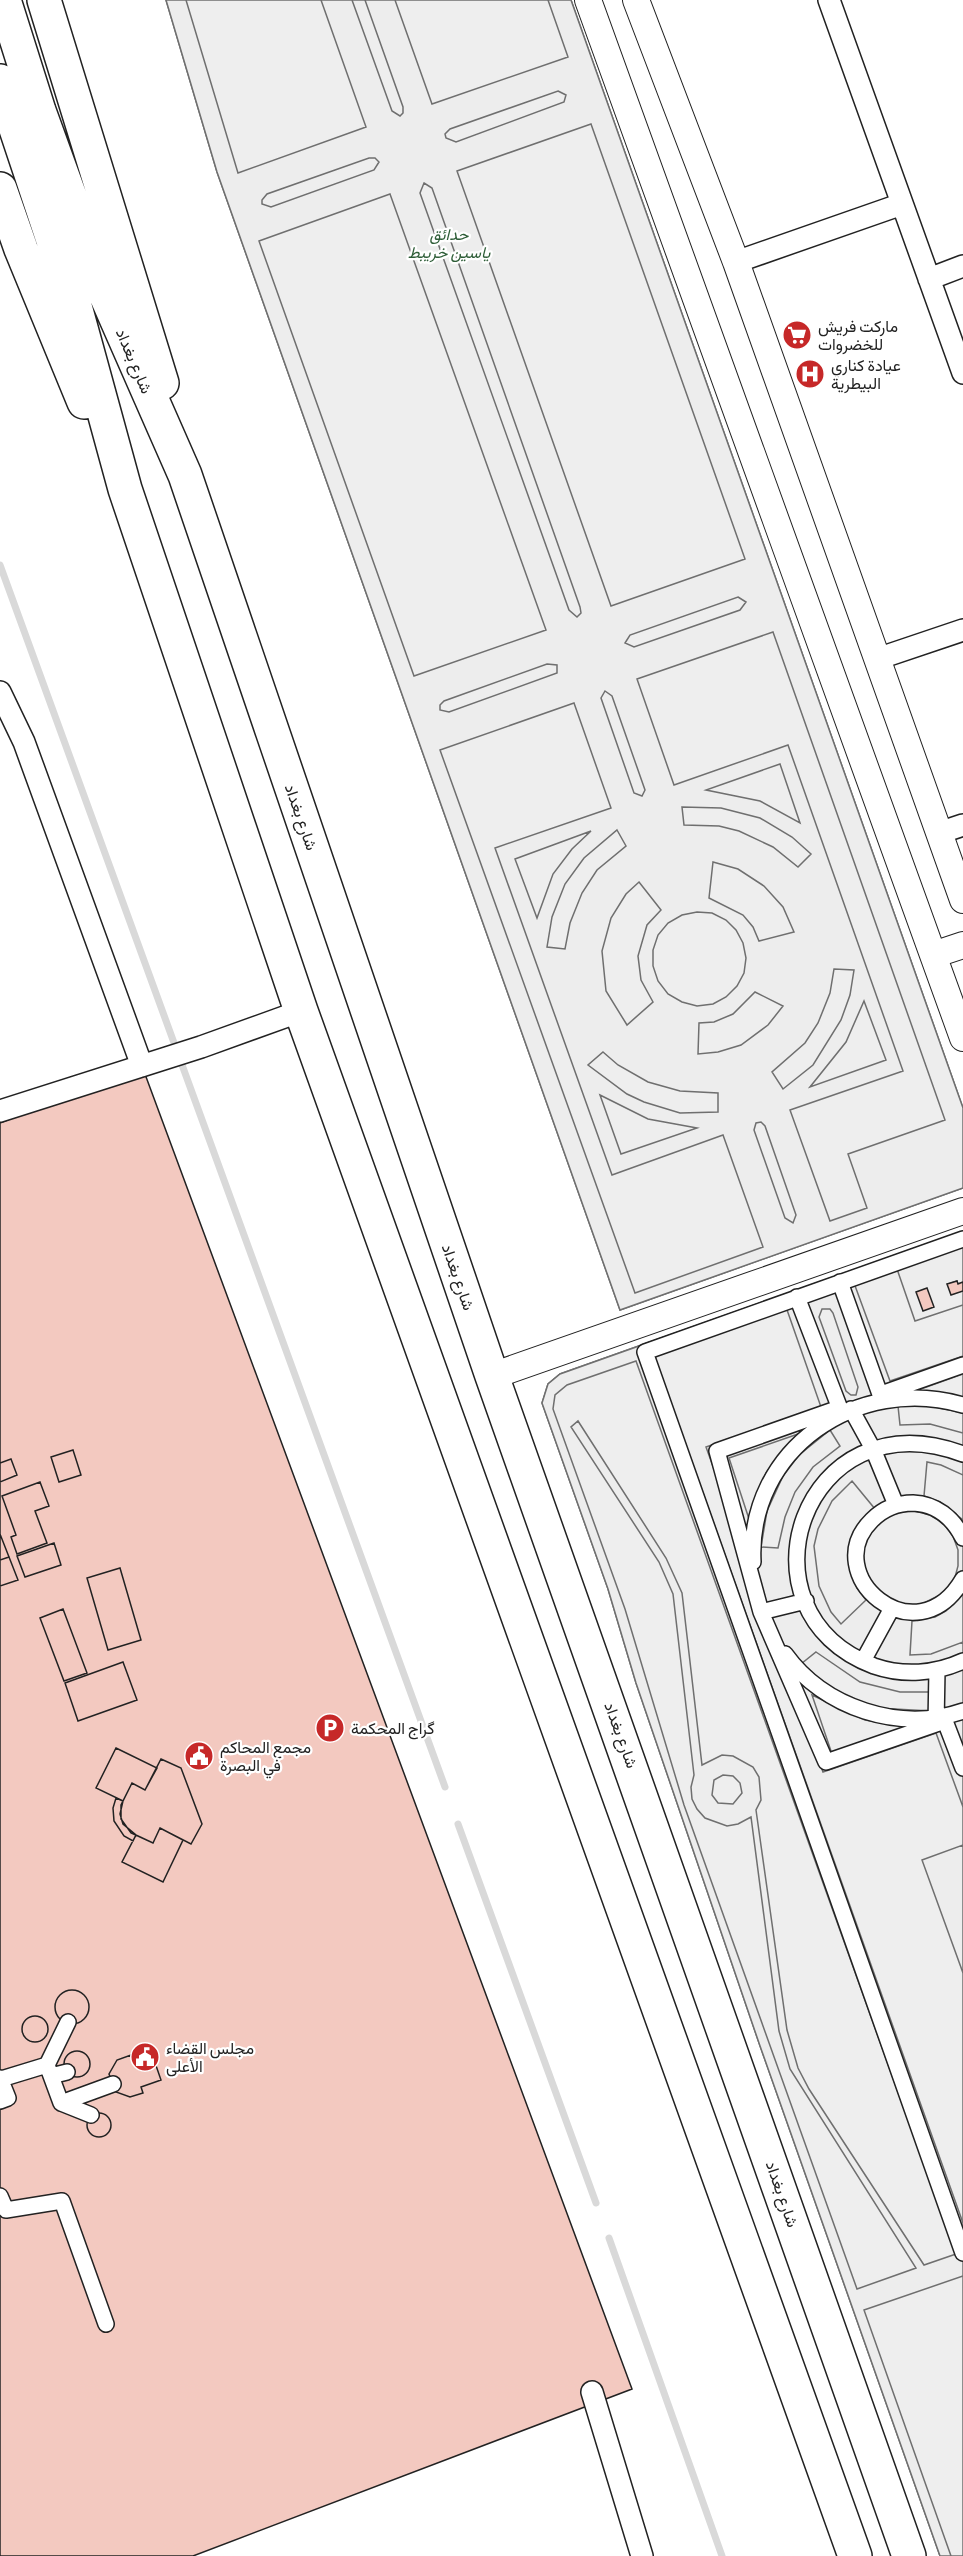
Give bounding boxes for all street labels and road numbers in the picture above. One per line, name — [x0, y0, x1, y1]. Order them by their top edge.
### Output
street label: شارع بغداد — [110, 326, 155, 397]
street label: شارع بغداد — [279, 782, 320, 853]
street label: شارع بغداد — [436, 1242, 477, 1313]
street label: شارع بغداد — [598, 1700, 641, 1771]
street label: شارع بغداد — [760, 2159, 801, 2230]

